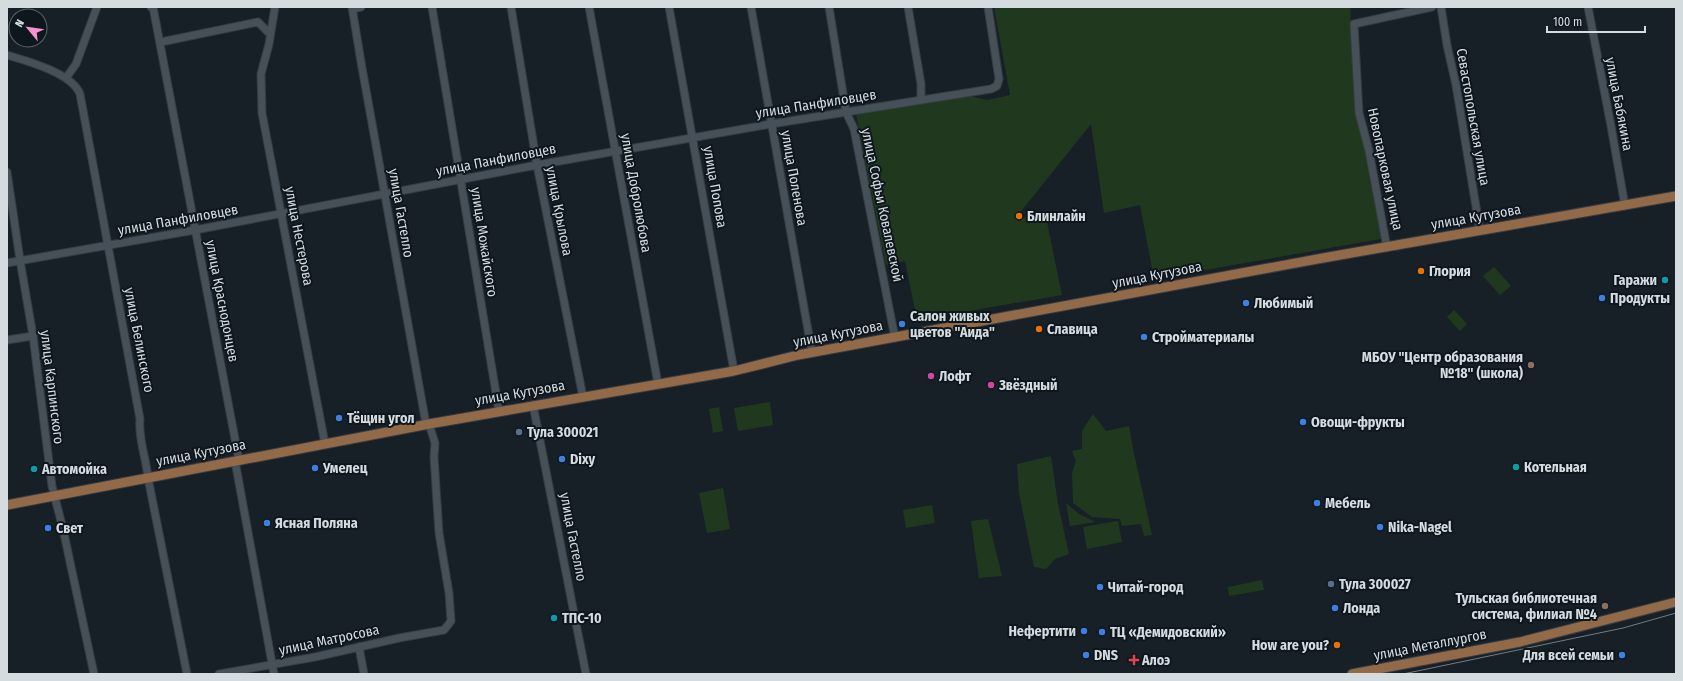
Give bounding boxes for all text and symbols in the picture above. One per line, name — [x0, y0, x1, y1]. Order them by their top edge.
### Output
north arrow — [8, 8, 48, 48]
scale bar — [1547, 8, 1645, 34]
text: 100 m — [1553, 15, 1582, 29]
text: N — [12, 17, 27, 29]
street label: Севастопольская улица — [1453, 47, 1493, 187]
street label: улица Бабякина — [1602, 56, 1636, 152]
street label: улица Панфиловцев — [755, 86, 877, 122]
street label: Новопарковая улица — [1364, 106, 1406, 232]
street label: улица Софьи Ковалевской — [857, 126, 907, 284]
street label: улица Поленова — [777, 129, 811, 227]
street label: улица Добролюбова — [617, 132, 655, 254]
street label: улица Панфиловцев — [435, 140, 557, 180]
street label: улица Попова — [699, 145, 731, 229]
street label: улица Крылова — [542, 165, 576, 257]
street label: улица Гастелло — [385, 167, 417, 259]
street label: улица Нестерова — [281, 185, 317, 287]
street label: улица Можайского — [467, 186, 501, 298]
street label: улица Панфиловцев — [117, 201, 239, 239]
street label: улица Кутузова — [1430, 201, 1522, 233]
place label: Блинлайн — [1027, 208, 1086, 225]
marker: Блинлайн — [1014, 211, 1024, 221]
street label: улица Краснодонцев — [202, 239, 242, 363]
street label: улица Кутузова — [1111, 258, 1203, 292]
place label: Глория — [1429, 263, 1471, 280]
marker: Глория — [1416, 266, 1426, 276]
place label: Гаражи — [1613, 272, 1657, 289]
marker: Гаражи — [1660, 275, 1670, 285]
street label: улица Белинского — [120, 286, 158, 394]
place label: Продукты — [1610, 290, 1670, 307]
marker: Продукты — [1597, 293, 1607, 303]
place label: Любимый — [1254, 295, 1313, 312]
marker: Любимый — [1241, 298, 1251, 308]
place label: Салон живых цветов "Аида" — [910, 308, 995, 341]
street label: улица Кутузова — [792, 317, 884, 351]
marker: Салон живых цветов "Аида" — [897, 319, 907, 329]
place label: Славица — [1047, 321, 1098, 338]
marker: Славица — [1034, 324, 1044, 334]
street label: улица Карпинского — [37, 329, 67, 445]
place label: Стройматериалы — [1152, 329, 1255, 346]
marker: Стройматериалы — [1139, 332, 1149, 342]
place label: МБОУ "Центр образования №18" (школа) — [1362, 349, 1523, 382]
marker: МБОУ "Центр образования №18" (школа) — [1526, 360, 1536, 370]
place label: Лофт — [939, 368, 972, 385]
marker: Лофт — [926, 371, 936, 381]
street label: улица Кутузова — [474, 377, 566, 409]
place label: Звёздный — [998, 377, 1058, 394]
marker: Звёздный — [986, 380, 996, 390]
place label: Тёщин угол — [347, 410, 415, 427]
marker: Тёщин угол — [334, 413, 344, 423]
place label: Овощи-фрукты — [1311, 414, 1405, 431]
marker: Овощи-фрукты — [1298, 417, 1308, 427]
place label: Тула 300021 — [527, 424, 598, 441]
marker: Тула 300021 — [514, 427, 524, 437]
street label: улица Кутузова — [155, 436, 247, 470]
place label: Dixy — [570, 451, 596, 468]
marker: Dixy — [557, 454, 567, 464]
place label: Котельная — [1524, 459, 1587, 476]
place label: Умелец — [322, 460, 368, 477]
place label: Автомойка — [41, 461, 107, 478]
marker: Котельная — [1511, 462, 1521, 472]
marker: Умелец — [310, 463, 320, 473]
marker: Автомойка — [29, 464, 39, 474]
street label: улица Гастелло — [556, 491, 590, 583]
place label: Мебель — [1325, 495, 1371, 512]
marker: Мебель — [1312, 498, 1322, 508]
place label: Ясная Поляна — [275, 515, 358, 532]
marker: Ясная Поляна — [262, 518, 272, 528]
place label: Nika-Nagel — [1388, 519, 1452, 536]
place label: Свет — [56, 520, 84, 537]
marker: Nika-Nagel — [1375, 522, 1385, 532]
marker: Свет — [43, 523, 53, 533]
place label: Тула 300027 — [1339, 576, 1411, 593]
place label: Читай-город — [1108, 579, 1183, 596]
marker: Тула 300027 — [1326, 579, 1336, 589]
marker: Читай-город — [1095, 582, 1105, 592]
place label: Тульская библиотечная система, филиал №4 — [1455, 590, 1597, 623]
place label: Лонда — [1343, 600, 1380, 617]
marker: Тульская библиотечная система, филиал №4 — [1600, 601, 1610, 611]
marker: Лонда — [1330, 603, 1340, 613]
place label: ТПС-10 — [562, 610, 602, 627]
marker: ТПС-10 — [549, 613, 559, 623]
street label: улица Матросова — [277, 621, 381, 659]
place label: Нефертити — [1008, 623, 1076, 640]
place label: ТЦ «Демидовский» — [1110, 624, 1226, 641]
marker: Нефертити — [1079, 626, 1089, 636]
street label: улица Металлургов — [1372, 626, 1488, 664]
marker: ТЦ «Демидовский» — [1097, 627, 1107, 637]
place label: How are you? — [1252, 637, 1330, 654]
marker: How are you? — [1332, 640, 1342, 650]
place label: DNS — [1094, 647, 1118, 664]
place label: Для всей семьи — [1522, 647, 1614, 664]
marker: DNS — [1081, 650, 1091, 660]
marker: Для всей семьи — [1617, 650, 1627, 660]
place label: Алоэ — [1141, 652, 1170, 669]
marker: Алоэ — [1129, 655, 1139, 665]

